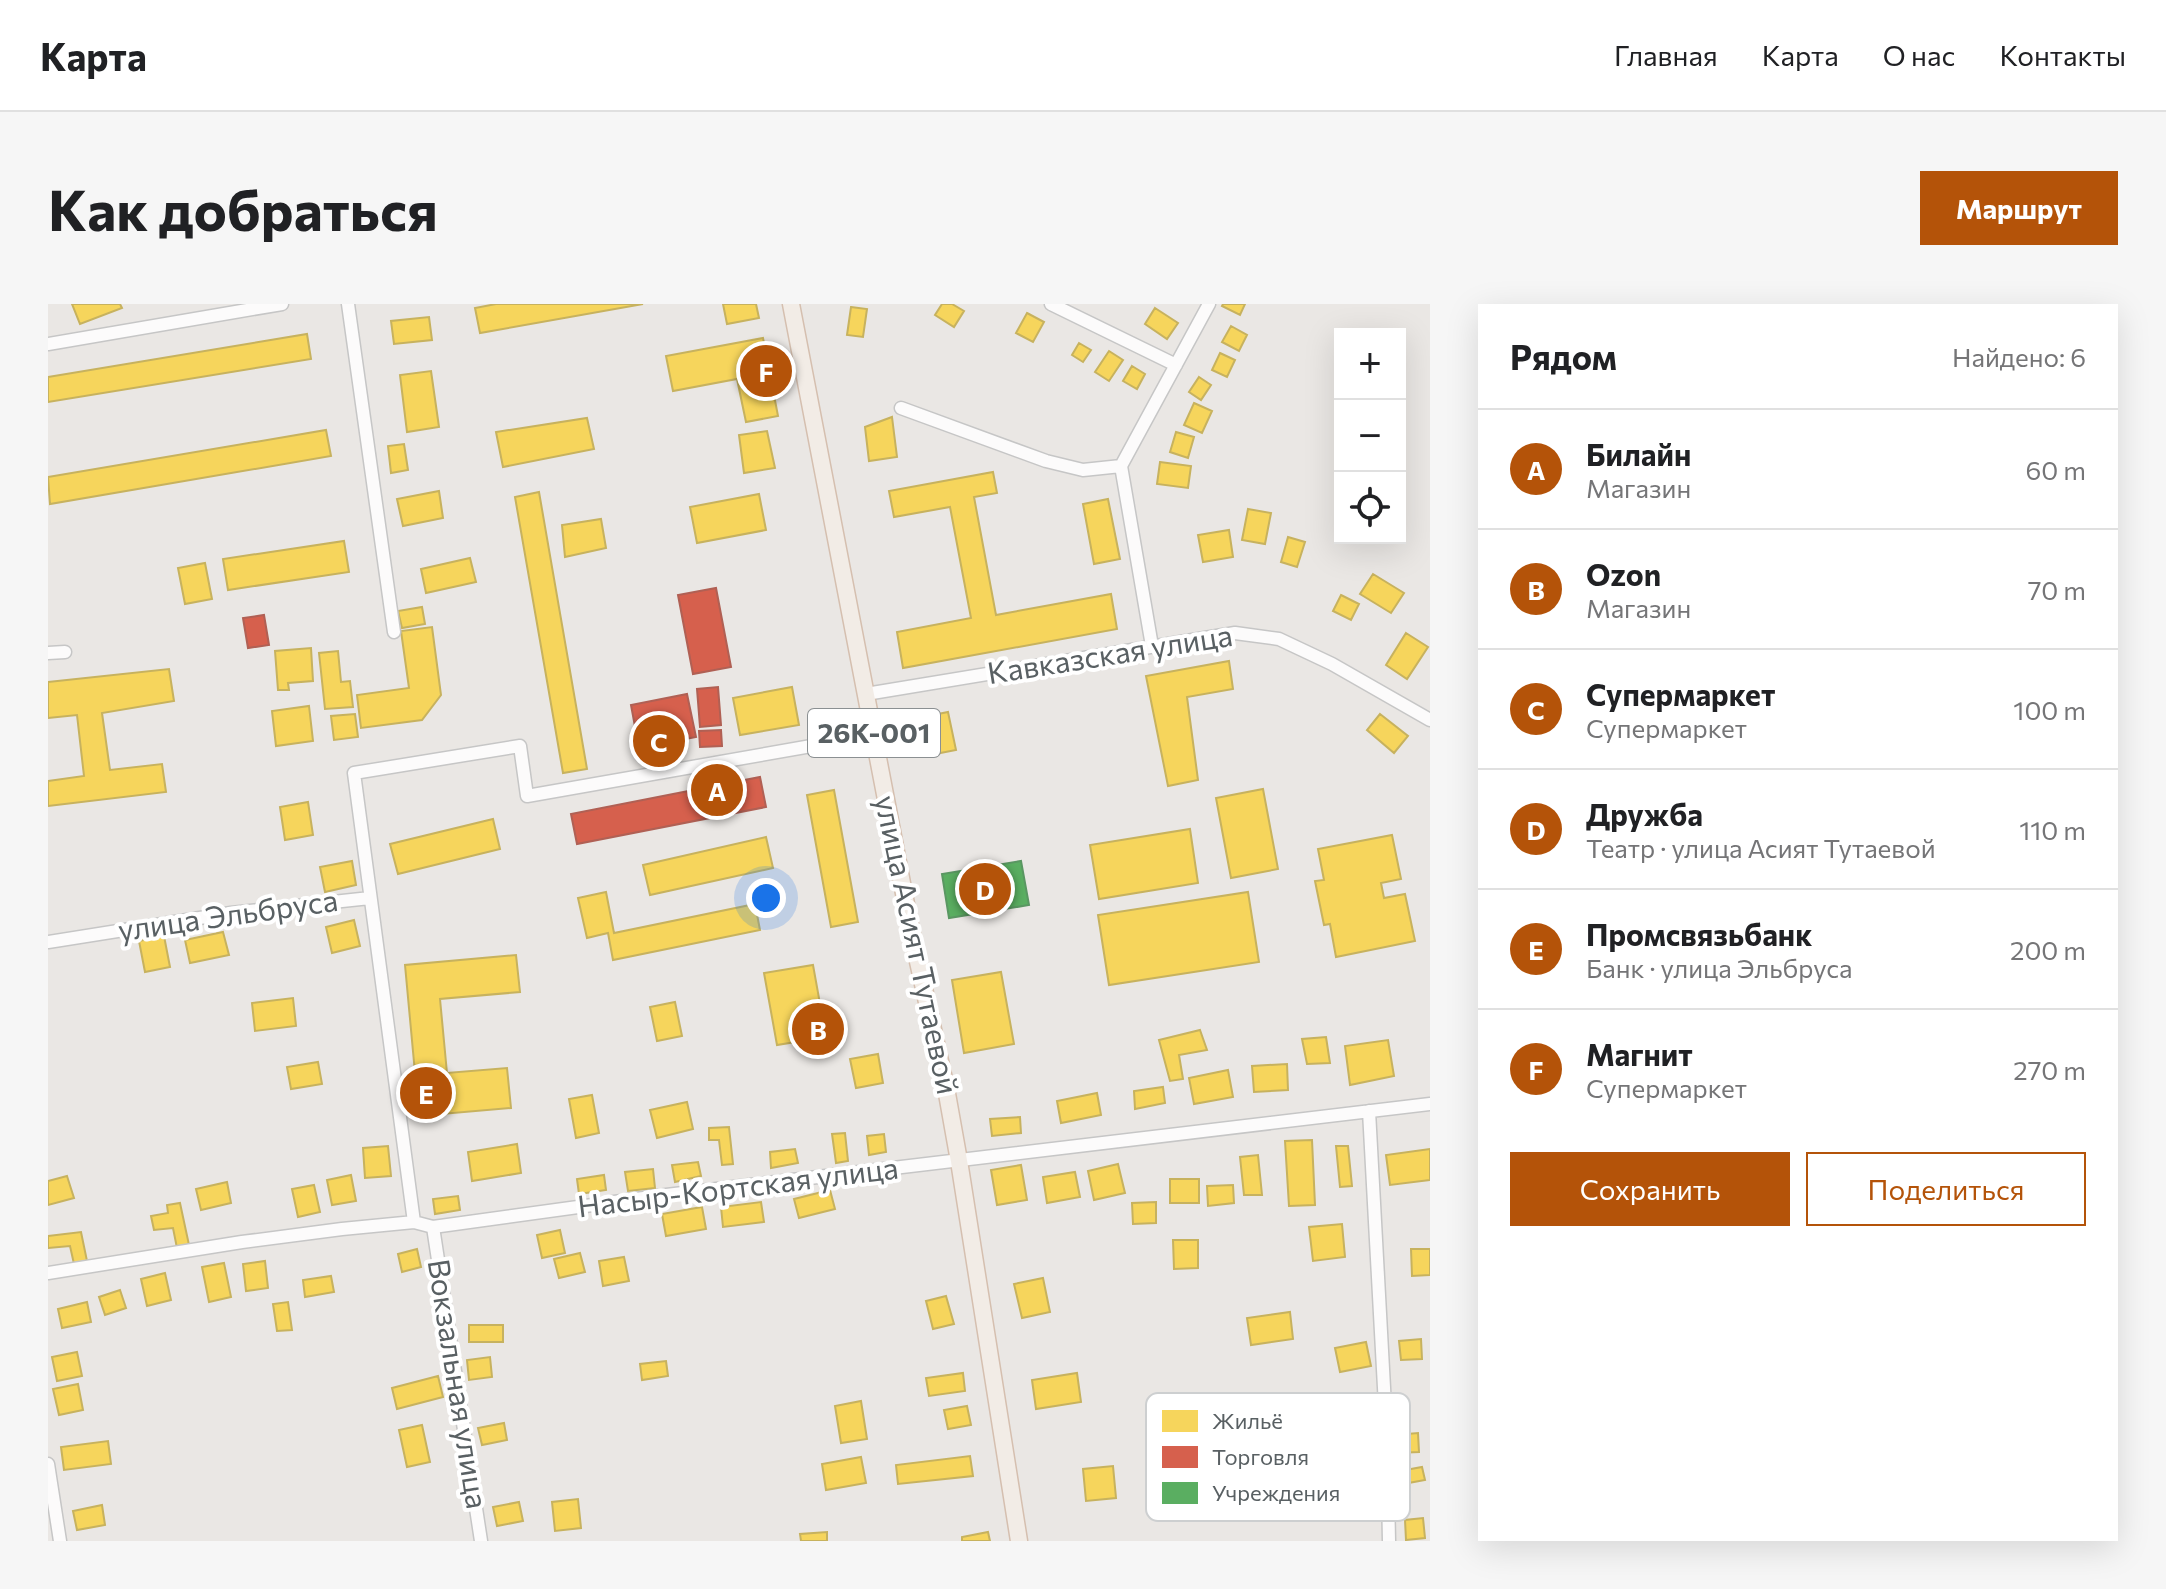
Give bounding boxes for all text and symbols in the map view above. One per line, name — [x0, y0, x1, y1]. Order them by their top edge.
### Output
text: Карта — [40, 32, 147, 79]
text: Главная — [1614, 38, 1718, 72]
text: Карта — [1762, 38, 1839, 72]
text: О нас — [1883, 38, 1955, 72]
text: Контакты — [1999, 38, 2126, 72]
button: Маршрут — [1920, 171, 2118, 245]
text: Как добраться — [48, 174, 438, 243]
map controls — [1334, 328, 1406, 544]
button: + — [1334, 328, 1406, 400]
text: Рядом — [1510, 335, 1617, 377]
pin: F — [740, 341, 792, 401]
text: Найдено: 6 — [1952, 341, 2086, 372]
button: − — [1334, 400, 1406, 472]
text: Билайн — [1586, 435, 1691, 472]
text: A — [1527, 454, 1545, 485]
text: 60 m — [2026, 454, 2086, 485]
button: locate — [1334, 472, 1406, 544]
text: Магазин — [1586, 472, 1691, 503]
text: Ozon — [1586, 555, 1661, 592]
text: B — [1527, 574, 1545, 605]
text: 70 m — [2028, 574, 2086, 605]
text: Магазин — [1586, 592, 1691, 623]
street label: Кавказская улица — [984, 615, 1235, 690]
text: Супермаркет — [1586, 675, 1775, 712]
text: C — [1527, 694, 1545, 725]
text: 100 m — [2013, 694, 2086, 725]
road number: 26К-001 — [808, 709, 940, 757]
pin: C — [633, 711, 685, 771]
text: Супермаркет — [1586, 712, 1747, 743]
pin: A — [691, 760, 743, 820]
street label: улица Асият Тутаевой — [869, 792, 968, 1097]
text: Дружба — [1586, 795, 1703, 832]
text: D — [1526, 814, 1546, 845]
text: 110 m — [2019, 814, 2086, 845]
text: Театр · улица Асият Тутаевой — [1586, 832, 1936, 863]
pin: D — [959, 859, 1011, 919]
your location — [746, 878, 786, 918]
street label: улица Эльбруса — [115, 880, 340, 947]
text: Промсвязьбанк — [1586, 915, 1812, 952]
text: E — [1528, 934, 1544, 965]
text: 200 m — [2010, 934, 2086, 965]
text: Банк · улица Эльбруса — [1586, 952, 1853, 983]
pin: B — [792, 999, 844, 1059]
text: Магнит — [1586, 1035, 1693, 1072]
text: F — [1528, 1054, 1544, 1085]
text: 270 m — [2013, 1054, 2086, 1085]
pin: E — [400, 1063, 452, 1123]
text: Супермаркет — [1586, 1072, 1747, 1103]
street label: Насыр-Кортская улица — [575, 1147, 900, 1224]
button: Сохранить — [1510, 1152, 1790, 1226]
button: Поделиться — [1806, 1152, 2086, 1226]
street label: Вокзальная улица — [421, 1256, 497, 1511]
legend — [1146, 1393, 1410, 1521]
text: Жильё — [1212, 1407, 1283, 1434]
text: Торговля — [1212, 1443, 1309, 1470]
text: Учреждения — [1212, 1479, 1340, 1506]

